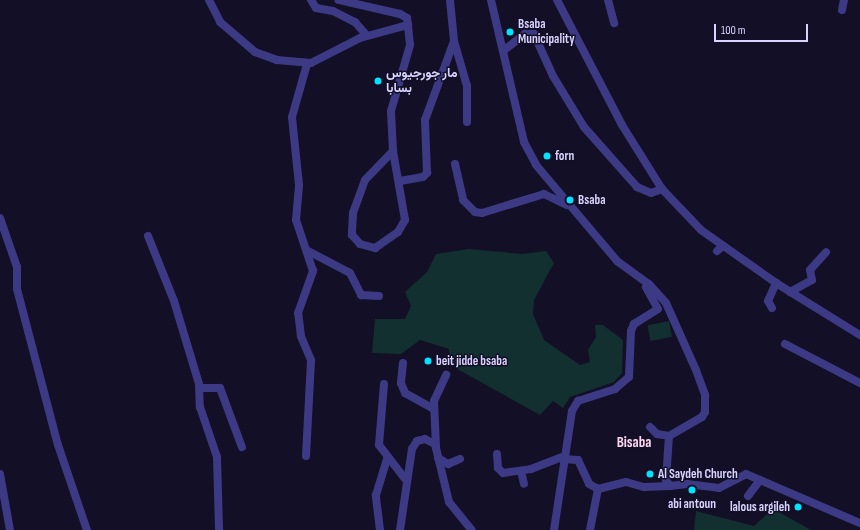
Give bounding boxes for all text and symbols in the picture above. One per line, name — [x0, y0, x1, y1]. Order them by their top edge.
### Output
scale bar — [716, 16, 810, 42]
place label: Bsaba Municipality — [518, 17, 575, 48]
text: 100 m — [721, 23, 746, 38]
marker: Bsaba Municipality — [505, 27, 515, 37]
place label: مار جورجيوس بسابا — [386, 66, 458, 97]
marker: مار جورجيوس بسابا — [373, 76, 383, 86]
place label: forn — [555, 148, 574, 164]
marker: forn — [542, 151, 552, 161]
place label: Bsaba — [578, 192, 605, 208]
marker: Bsaba — [565, 195, 575, 205]
place label: beit jidde bsaba — [436, 353, 507, 369]
marker: beit jidde bsaba — [423, 356, 433, 366]
district label: Bisaba — [617, 434, 651, 452]
place label: Al Saydeh Church — [658, 466, 738, 482]
marker: Al Saydeh Church — [645, 469, 655, 479]
marker: abi antoun — [687, 485, 697, 495]
place label: abi antoun — [668, 496, 716, 512]
place label: lalous argileh — [730, 499, 790, 515]
marker: lalous argileh — [793, 502, 803, 512]

